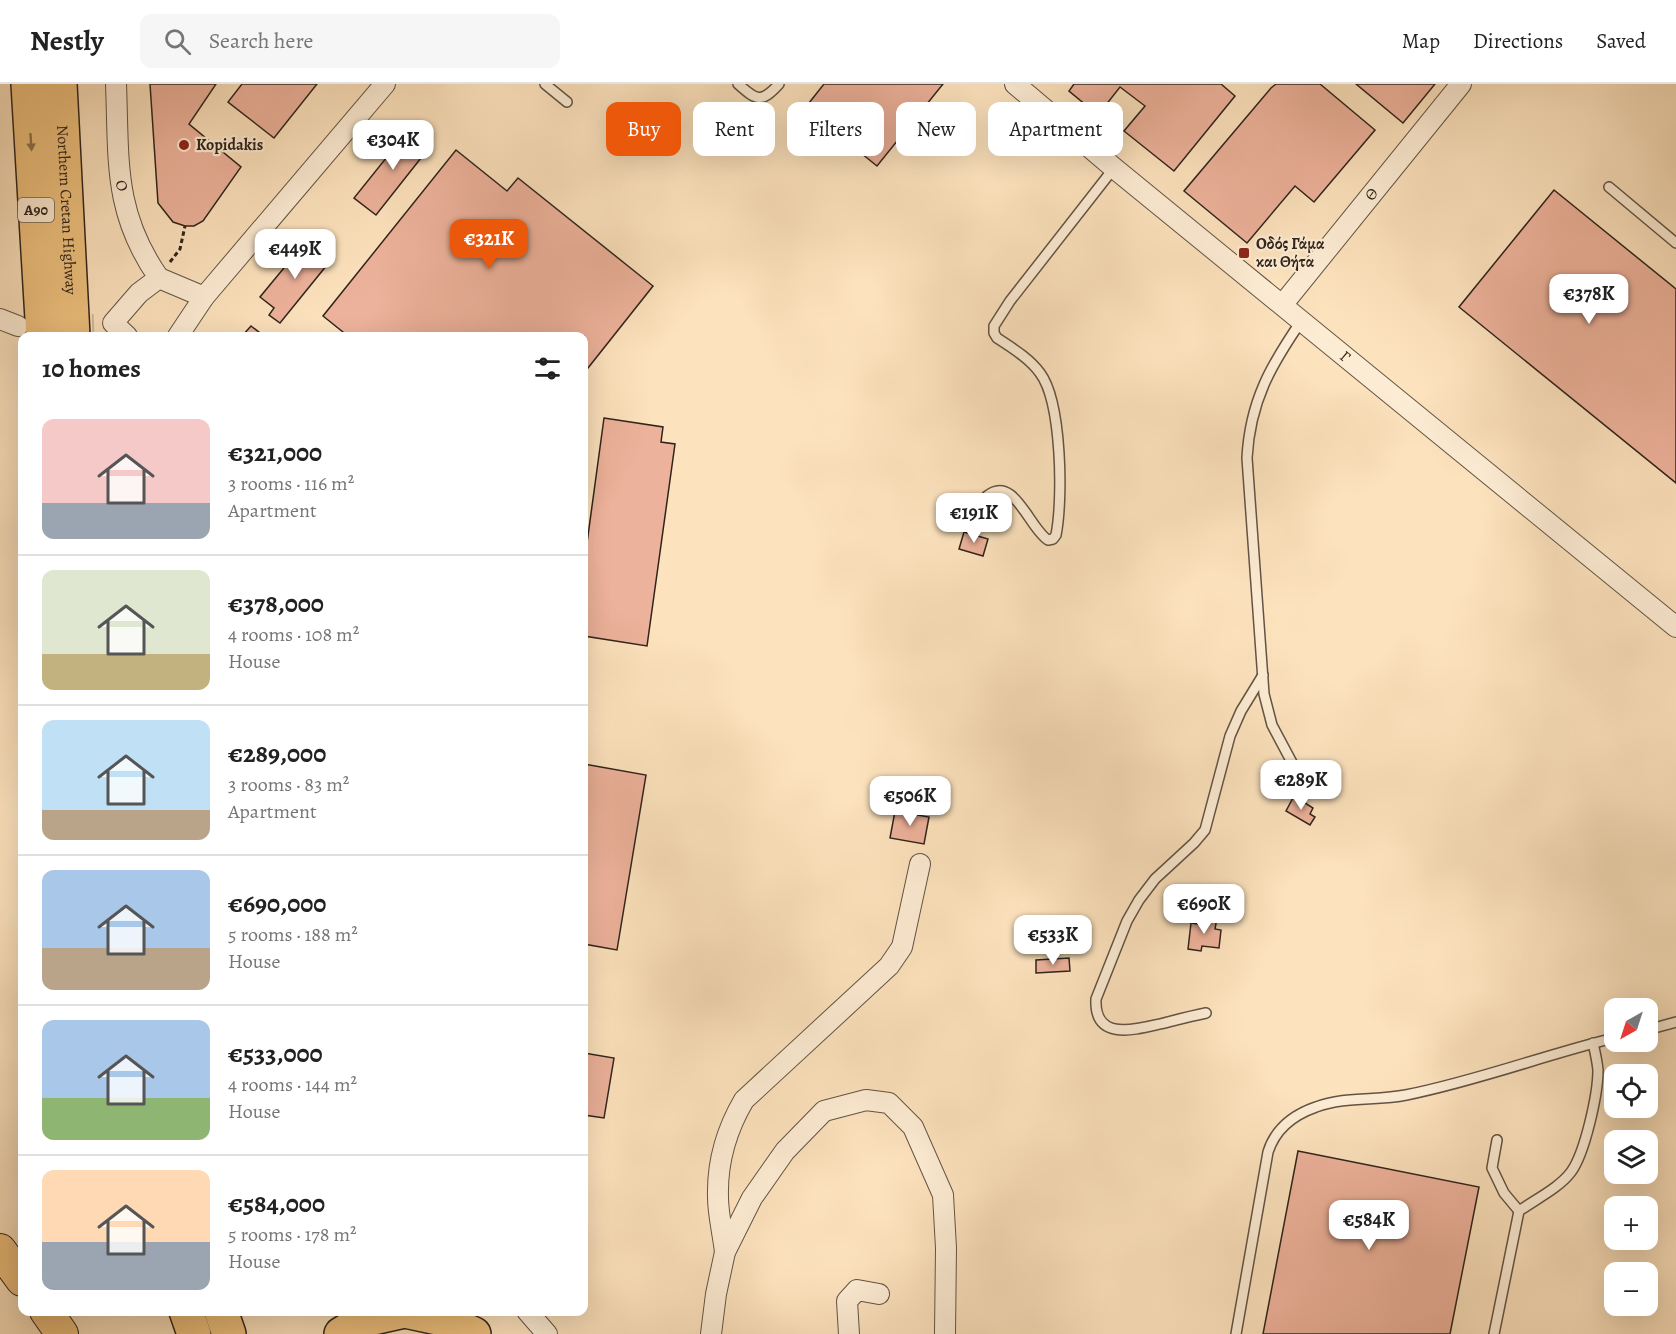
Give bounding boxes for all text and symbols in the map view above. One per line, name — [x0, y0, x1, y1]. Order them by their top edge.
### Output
search box — [140, 14, 560, 68]
text: Nestly — [30, 22, 104, 60]
icon: search — [161, 25, 194, 58]
text: Search here — [209, 26, 313, 56]
text: Map — [1402, 27, 1440, 55]
text: Directions — [1473, 27, 1563, 55]
text: Saved — [1596, 27, 1646, 55]
chip: Buy — [606, 102, 681, 156]
chip: Rent — [693, 102, 775, 156]
chip: Filters — [787, 102, 884, 156]
chip: New — [896, 102, 976, 156]
chip: Apartment — [988, 102, 1123, 156]
pin: €304K — [351, 120, 435, 171]
street label: Northern Cretan Highway — [51, 124, 82, 296]
text: €304K — [367, 126, 419, 153]
one-way arrow — [27, 133, 36, 152]
place label: Kopidakis — [196, 134, 263, 156]
marker: Kopidakis — [177, 138, 191, 152]
street label: Ο — [110, 179, 133, 193]
street label: Θ — [1360, 183, 1384, 206]
road number: Α90 — [18, 198, 54, 222]
pin: €321K — [447, 219, 531, 270]
text: €321K — [464, 225, 514, 252]
pin: €449K — [253, 229, 337, 280]
place label: Οδός Γάμα και Θήτα — [1256, 233, 1325, 273]
text: €449K — [269, 235, 321, 262]
marker: Οδός Γάμα και Θήτα — [1237, 246, 1251, 260]
pin: €378K — [1547, 274, 1631, 325]
text: €378K — [1563, 280, 1615, 307]
street label: Γ — [1335, 346, 1355, 368]
text: 10 homes — [42, 351, 141, 386]
icon: filters — [531, 352, 564, 385]
text: €321,000 — [228, 435, 322, 470]
icon: home — [90, 443, 162, 515]
text: 3 rooms · 116 m² — [228, 470, 354, 497]
pin: €191K — [932, 493, 1016, 544]
text: Apartment — [228, 497, 317, 524]
text: €191K — [950, 499, 998, 526]
text: €378,000 — [228, 586, 324, 621]
icon: home — [90, 594, 162, 666]
text: 4 rooms · 108 m² — [228, 621, 359, 648]
text: House — [228, 648, 280, 675]
text: €289,000 — [228, 736, 326, 771]
icon: home — [90, 744, 162, 816]
pin: €289K — [1259, 760, 1343, 811]
text: €289K — [1274, 766, 1328, 793]
text: 3 rooms · 83 m² — [228, 771, 349, 798]
pin: €506K — [868, 776, 952, 827]
text: €506K — [884, 782, 936, 809]
text: Apartment — [228, 798, 317, 825]
pin: €690K — [1162, 884, 1246, 935]
text: €690,000 — [228, 886, 326, 921]
text: €690K — [1177, 890, 1231, 917]
icon: home — [90, 894, 162, 966]
pin: €533K — [1011, 915, 1095, 966]
text: 5 rooms · 188 m² — [228, 921, 358, 948]
text: €533K — [1028, 921, 1078, 948]
text: House — [228, 948, 280, 975]
north arrow — [1604, 998, 1658, 1052]
map controls — [1604, 998, 1658, 1316]
text: €533,000 — [228, 1036, 323, 1071]
icon: home — [90, 1044, 162, 1116]
button: locate — [1604, 1064, 1658, 1118]
text: 4 rooms · 144 m² — [228, 1071, 357, 1098]
text: House — [228, 1098, 280, 1125]
button: layers — [1604, 1130, 1658, 1184]
text: €584,000 — [228, 1186, 325, 1221]
icon: home — [90, 1194, 162, 1266]
button: + — [1604, 1196, 1658, 1250]
pin: €584K — [1327, 1200, 1411, 1251]
text: €584K — [1343, 1206, 1395, 1233]
text: 5 rooms · 178 m² — [228, 1221, 357, 1248]
text: House — [228, 1248, 280, 1275]
button: − — [1604, 1262, 1658, 1316]

